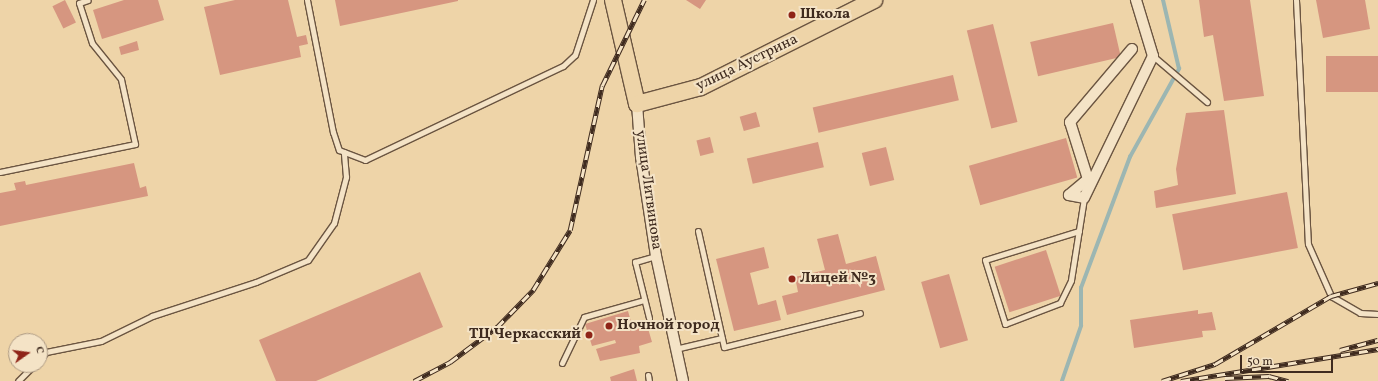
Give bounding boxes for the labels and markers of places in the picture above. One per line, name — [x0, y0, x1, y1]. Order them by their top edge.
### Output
place label: Школа — [800, 6, 850, 24]
marker: Школа — [787, 10, 797, 20]
place label: Лицей №3 — [800, 270, 876, 288]
marker: Лицей №3 — [787, 274, 797, 284]
place label: Ночной город — [617, 317, 720, 335]
marker: Ночной город — [604, 321, 614, 331]
place label: ТЦ Черкасский — [469, 326, 581, 344]
marker: ТЦ Черкасский — [584, 330, 594, 340]

